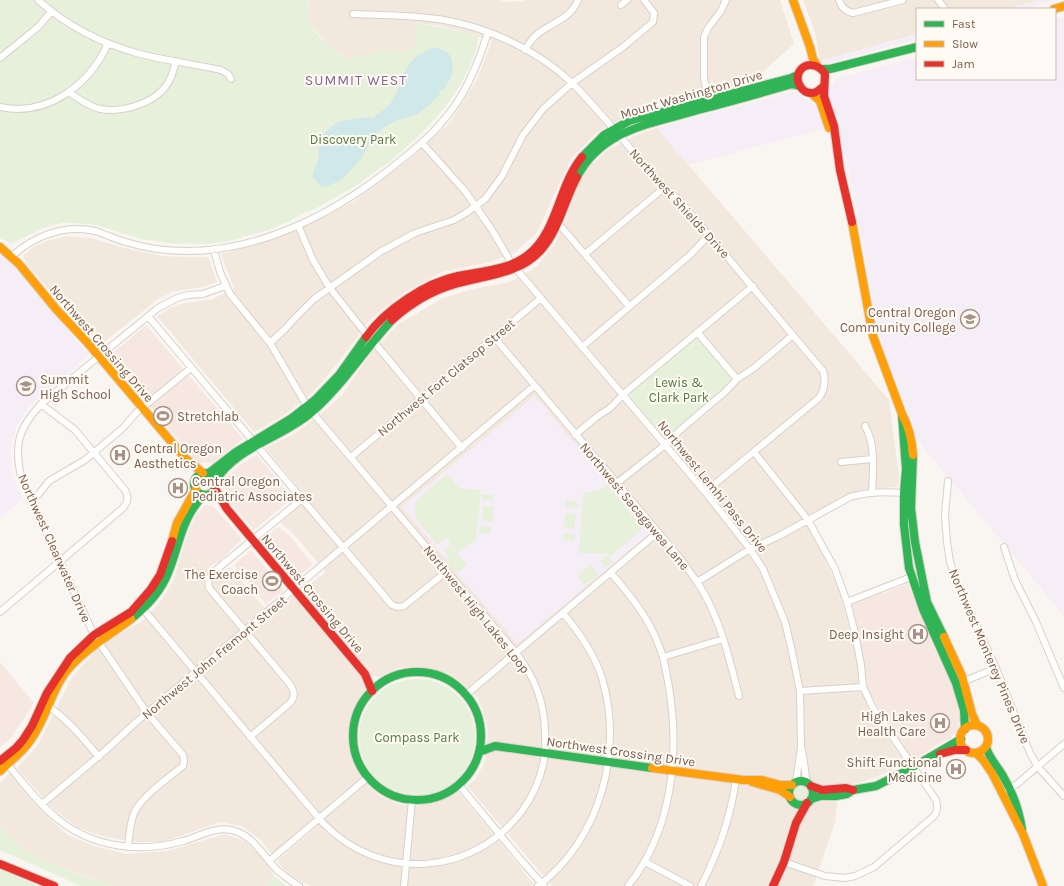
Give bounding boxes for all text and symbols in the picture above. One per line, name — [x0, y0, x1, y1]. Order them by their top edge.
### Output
legend — [916, 8, 1056, 80]
text: Fast — [952, 17, 976, 31]
text: Slow — [952, 37, 978, 51]
text: Jam — [952, 57, 975, 71]
street label: Mount Washington Drive — [618, 67, 764, 122]
district label: SUMMIT WEST — [305, 72, 407, 89]
park label: Discovery Park — [310, 132, 396, 147]
street label: Northwest Shields Drive — [626, 145, 733, 261]
street label: Northwest Crossing Drive — [47, 282, 157, 405]
place label: Central Oregon Community College — [840, 305, 956, 335]
school or university icon: Central Oregon Community College — [959, 308, 981, 330]
street label: Northwest Fort Clatsop Street — [375, 315, 518, 439]
place label: Summit High School — [40, 372, 111, 402]
school or university icon: Summit High School — [15, 375, 37, 397]
park label: Lewis & Clark Park — [649, 375, 709, 405]
sports icon: Stretchlab — [152, 405, 174, 427]
place label: Stretchlab — [177, 409, 239, 424]
street label: Northwest Lemhi Pass Drive — [655, 417, 771, 556]
street label: Northwest Sacagawea Lane — [577, 440, 693, 573]
place label: Central Oregon Aesthetics — [134, 441, 222, 471]
hospital icon: Central Oregon Aesthetics — [109, 444, 131, 466]
street label: Northwest Clearwater Drive — [15, 472, 94, 625]
place label: Central Oregon Pediatric Associates — [192, 474, 312, 504]
hospital icon: Central Oregon Pediatric Associates — [167, 477, 189, 499]
street label: Northwest Crossing Drive — [259, 531, 367, 656]
street label: Northwest High Lakes Loop — [420, 542, 533, 676]
place label: The Exercise Coach — [184, 567, 258, 597]
street label: Northwest Monterey Pines Drive — [946, 567, 1033, 746]
sports icon: The Exercise Coach — [261, 570, 283, 592]
street label: Northwest John Fremont Street — [139, 592, 290, 722]
hospital icon: Deep Insight — [907, 623, 929, 645]
place label: Deep Insight — [829, 627, 904, 642]
place label: High Lakes Health Care — [858, 709, 926, 739]
hospital icon: High Lakes Health Care — [929, 712, 951, 734]
park label: Compass Park — [374, 730, 460, 745]
street label: Northwest Crossing Drive — [545, 734, 697, 769]
place label: Shift Functional Medicine — [847, 755, 942, 785]
hospital icon: Shift Functional Medicine — [945, 758, 967, 780]

